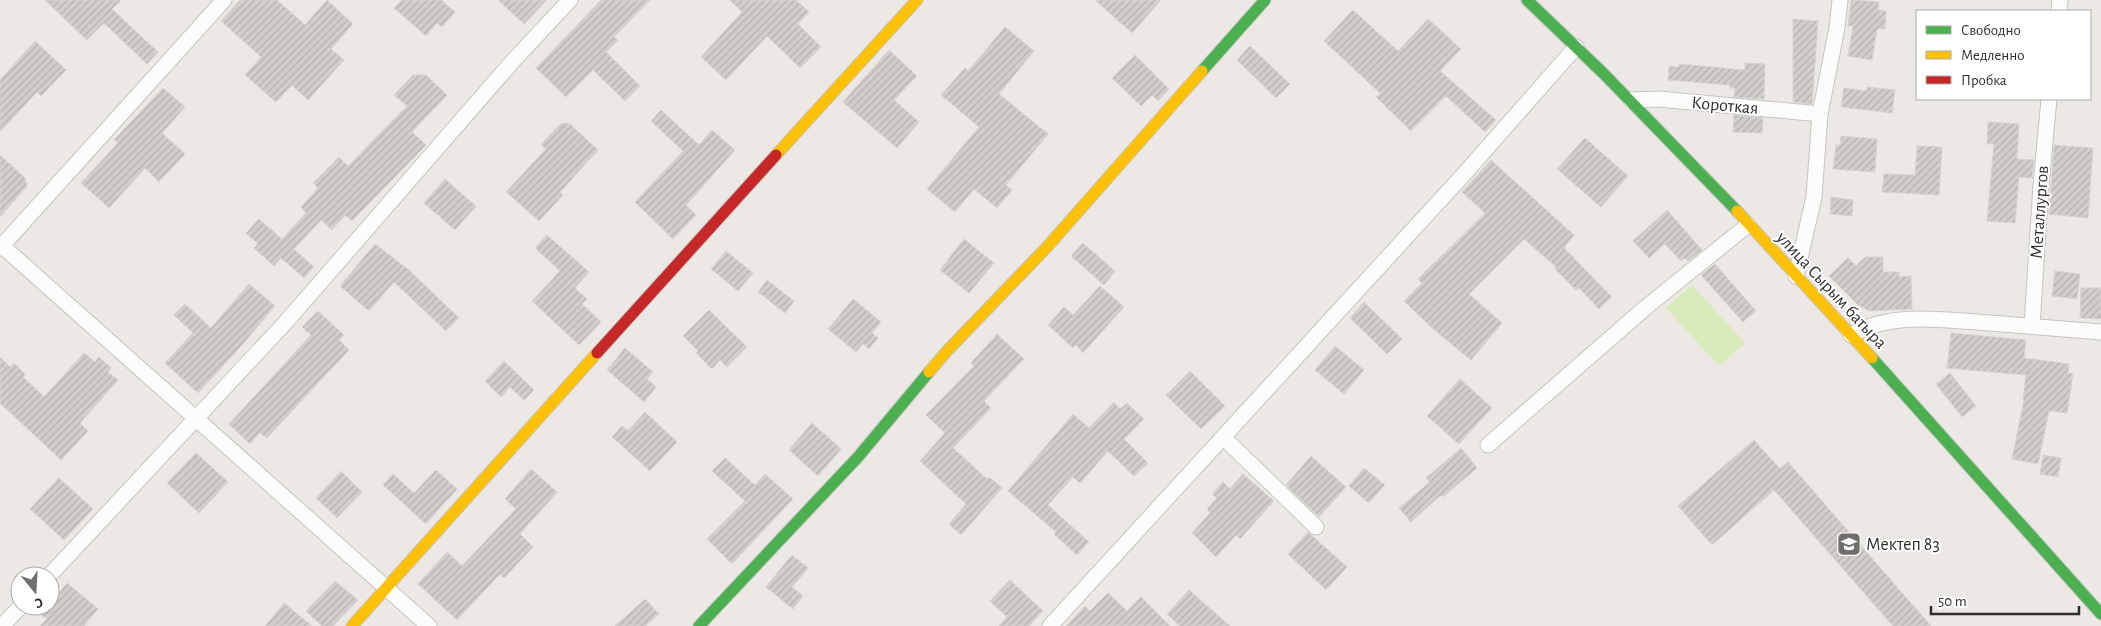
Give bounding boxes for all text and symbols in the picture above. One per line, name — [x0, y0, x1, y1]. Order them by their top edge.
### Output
legend — [1916, 10, 2091, 100]
text: Свободно — [1961, 23, 2021, 38]
text: Медленно — [1961, 48, 2025, 63]
text: Пробка — [1961, 73, 2007, 88]
street label: Короткая — [1691, 94, 1759, 118]
street label: Металлургов — [2028, 165, 2052, 259]
street label: улица Сырым батыра — [1772, 227, 1891, 353]
school or university icon: Мектеп 83 — [1836, 531, 1862, 557]
place label: Мектеп 83 — [1866, 536, 1940, 554]
north arrow — [10, 566, 60, 616]
scale bar — [1931, 584, 2078, 616]
text: 50 m — [1938, 594, 1967, 609]
text: С — [33, 595, 45, 610]

